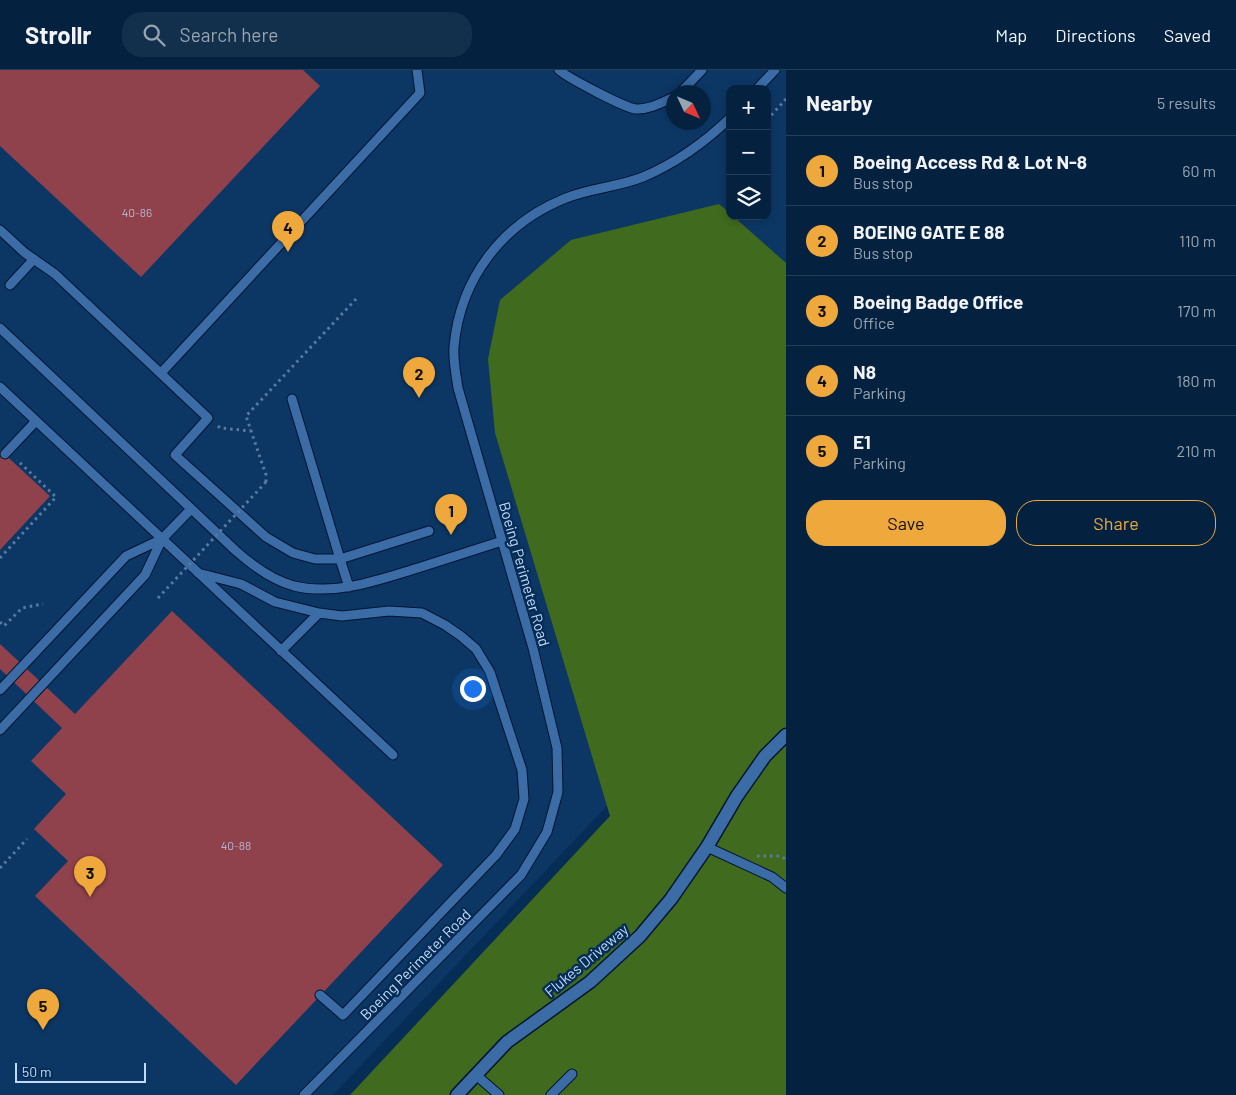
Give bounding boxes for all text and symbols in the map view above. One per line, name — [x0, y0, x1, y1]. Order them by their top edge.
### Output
search box — [122, 12, 472, 57]
text: Strollr — [25, 20, 92, 49]
icon: search — [140, 21, 168, 49]
text: Search here — [180, 23, 278, 46]
text: Map — [995, 24, 1027, 46]
text: Directions — [1055, 24, 1136, 46]
text: Saved — [1164, 24, 1211, 46]
north arrow — [666, 85, 711, 130]
map controls — [726, 85, 771, 220]
button: + — [726, 85, 771, 130]
text: Nearby — [806, 90, 872, 115]
text: 5 results — [1157, 93, 1216, 112]
button: − — [726, 130, 771, 175]
text: Boeing Access Rd & Lot N-8 — [853, 150, 1087, 173]
text: 1 — [819, 161, 825, 180]
text: 60 m — [1182, 161, 1216, 180]
text: Bus stop — [853, 173, 913, 192]
button: layers — [726, 175, 771, 220]
house number: 40-86 — [122, 205, 152, 219]
pin: 4 — [272, 211, 304, 252]
text: BOEING GATE E 88 — [853, 220, 1005, 243]
text: 2 — [818, 231, 826, 250]
text: 110 m — [1179, 231, 1216, 250]
text: Bus stop — [853, 243, 913, 262]
text: Boeing Badge Office — [853, 290, 1023, 313]
text: 3 — [818, 301, 826, 320]
text: 170 m — [1177, 301, 1216, 320]
text: Office — [853, 313, 895, 332]
pin: 2 — [403, 357, 435, 398]
text: N8 — [853, 360, 876, 383]
text: 4 — [817, 371, 827, 390]
text: 180 m — [1177, 371, 1216, 390]
text: Parking — [853, 383, 906, 402]
text: E1 — [853, 430, 871, 453]
text: 5 — [818, 441, 826, 460]
text: 210 m — [1177, 441, 1216, 460]
text: Parking — [853, 453, 906, 472]
pin: 1 — [435, 494, 467, 535]
street label: Boeing Perimeter Road — [496, 500, 554, 648]
button: Save — [806, 500, 1006, 546]
button: Share — [1016, 500, 1216, 546]
your location — [460, 676, 486, 702]
house number: 40-88 — [221, 838, 251, 852]
pin: 3 — [74, 856, 106, 897]
street label: Boeing Perimeter Road — [356, 905, 474, 1023]
street label: Flukes Driveway — [541, 920, 632, 1000]
pin: 5 — [27, 989, 59, 1030]
scale bar — [15, 1060, 146, 1083]
text: 50 m — [22, 1063, 51, 1080]

